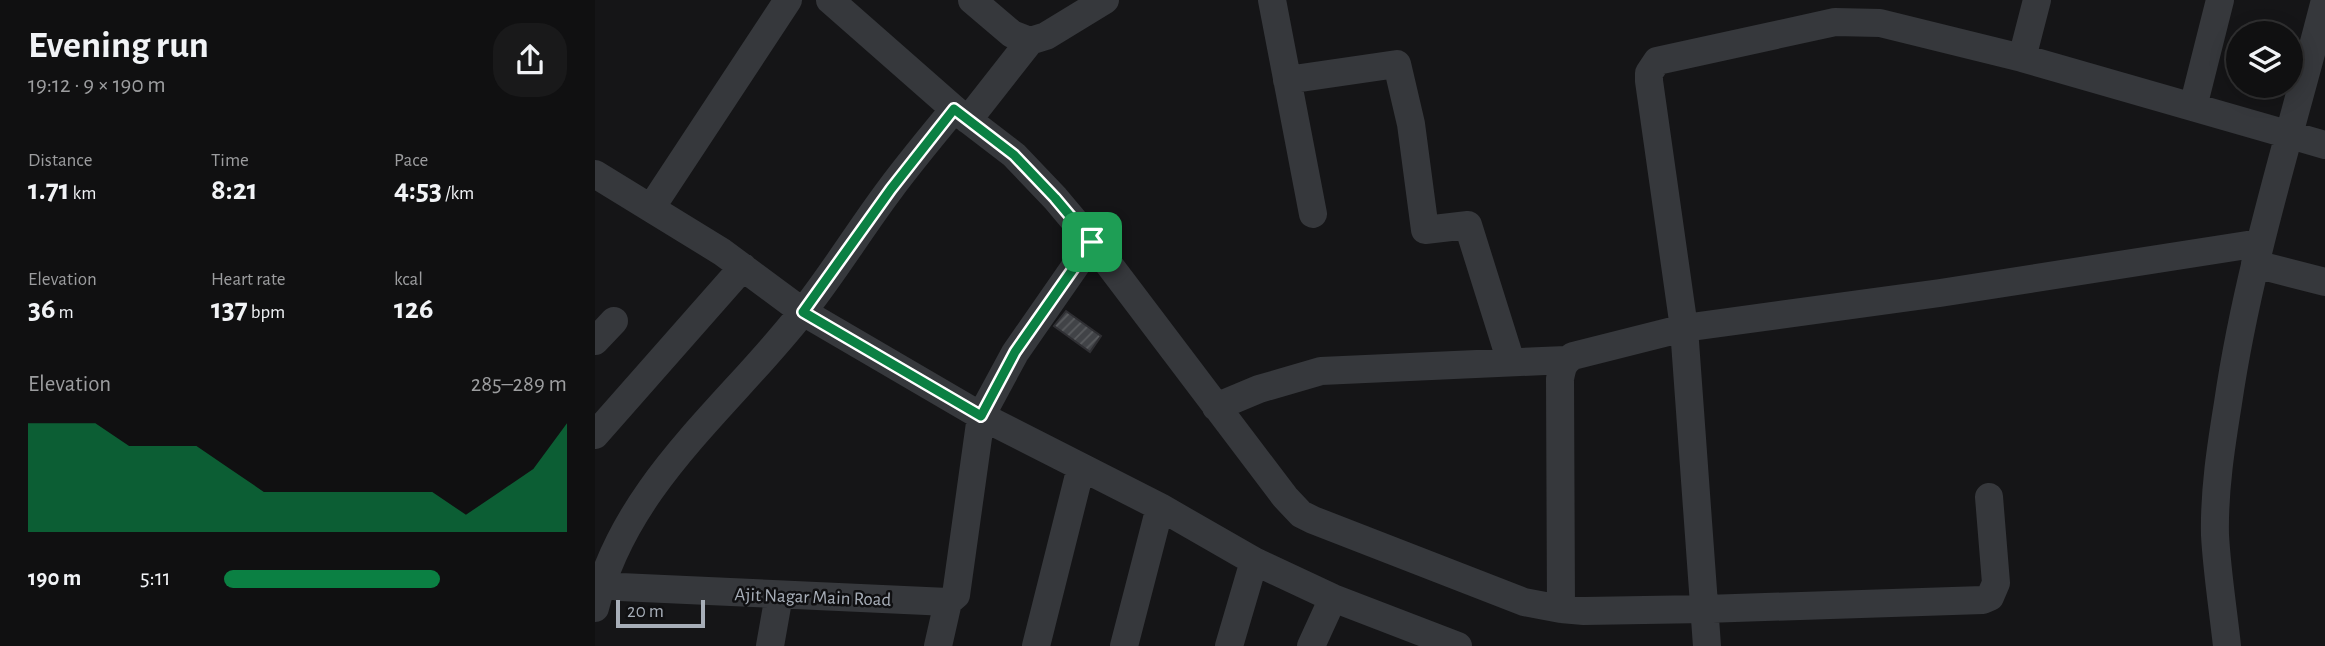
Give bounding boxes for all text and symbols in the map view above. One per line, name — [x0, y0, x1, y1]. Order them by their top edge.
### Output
map controls — [2226, 21, 2303, 98]
button: layers — [2226, 21, 2303, 98]
button: share — [493, 23, 567, 97]
text: Evening run — [28, 27, 209, 65]
text: 19:12 · 9 × 190 m — [28, 74, 166, 97]
text: Distance — [28, 151, 92, 170]
text: Time — [211, 151, 249, 170]
text: Pace — [394, 151, 428, 170]
text: 1.71 — [28, 175, 69, 205]
text: 8:21 — [211, 175, 258, 205]
text: 4:53 — [394, 175, 442, 205]
text: km — [69, 184, 96, 203]
text: /km — [442, 184, 474, 203]
pin — [1062, 212, 1122, 272]
icon: arrive — [1073, 223, 1111, 261]
text: Elevation — [28, 270, 97, 289]
text: Heart rate — [211, 270, 286, 289]
text: kcal — [394, 270, 423, 289]
text: 36 — [28, 294, 55, 324]
text: 137 — [211, 294, 248, 324]
text: 126 — [394, 294, 433, 324]
text: m — [55, 303, 74, 322]
text: bpm — [248, 303, 285, 322]
text: Elevation — [28, 373, 111, 396]
text: 285–289 m — [471, 373, 567, 396]
text: 190 m — [28, 567, 81, 590]
text: 5:11 — [140, 567, 171, 590]
street label: Ajit Nagar Main Road — [734, 585, 892, 610]
scale bar — [616, 597, 705, 629]
text: 20 m — [627, 602, 664, 621]

